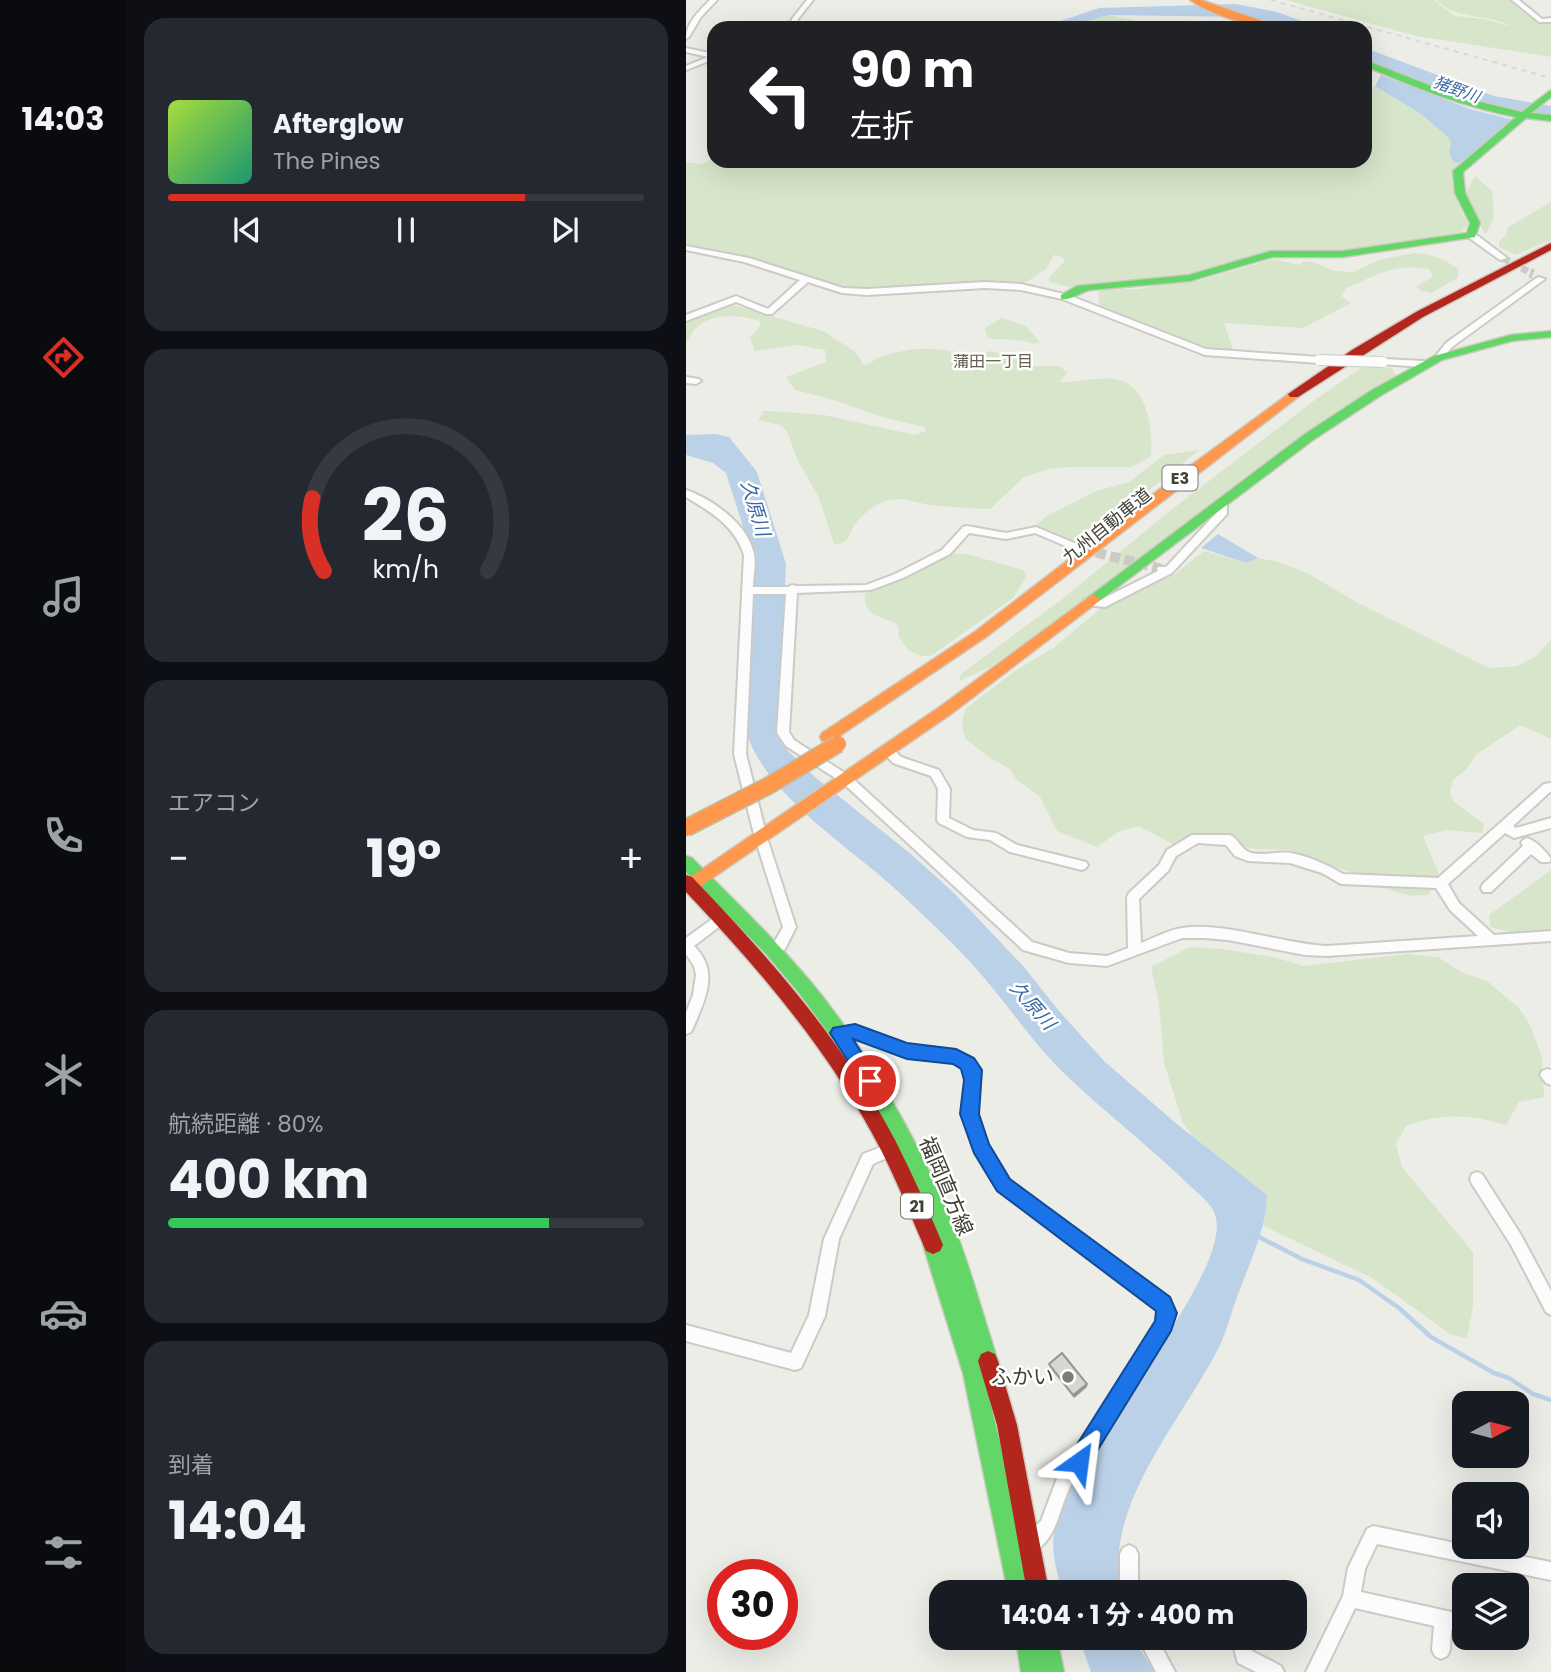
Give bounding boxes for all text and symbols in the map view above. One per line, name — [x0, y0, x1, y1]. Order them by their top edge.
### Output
text: 90 m — [850, 36, 974, 104]
icon: left — [735, 49, 826, 140]
water label: 猪野川 — [1430, 70, 1485, 109]
text: 14:03 — [21, 96, 105, 141]
text: 左折 — [850, 103, 914, 148]
text: Afterglow — [273, 106, 404, 142]
text: The Pines — [273, 145, 381, 177]
icon: previous — [228, 211, 266, 249]
icon: pause — [387, 211, 425, 249]
icon: next — [546, 211, 584, 249]
icon: directions — [39, 333, 88, 382]
district label: 蒲田一丁目 — [953, 350, 1033, 373]
text: 26 — [362, 466, 450, 567]
road number: E3 — [1162, 466, 1198, 491]
water label: 久原川 — [734, 477, 777, 541]
street label: 九州自動車道 — [1057, 482, 1157, 569]
text: km/h — [373, 552, 439, 587]
icon: music — [39, 572, 88, 621]
text: エアコン — [168, 787, 260, 819]
icon: phone — [39, 811, 88, 860]
text: 19° — [366, 822, 441, 895]
text: − — [168, 832, 189, 885]
text: + — [618, 832, 644, 885]
water label: 久原川 — [1004, 975, 1063, 1037]
icon: climate — [39, 1050, 88, 1099]
pin — [840, 1051, 900, 1111]
icon: arrive — [851, 1062, 889, 1100]
text: 航続距離 · 80% — [168, 1108, 324, 1140]
street label: 福岡直方線 — [913, 1132, 980, 1240]
text: 400 km — [168, 1143, 369, 1216]
road number: 21 — [901, 1194, 933, 1218]
icon: car — [39, 1289, 88, 1338]
place label: ふかい — [991, 1362, 1054, 1391]
marker: ふかい — [1060, 1369, 1076, 1385]
north arrow — [1452, 1391, 1530, 1468]
map controls — [1452, 1391, 1529, 1650]
position arrow — [1042, 1425, 1116, 1499]
text: 到着 — [168, 1449, 214, 1481]
button: sound — [1452, 1482, 1529, 1559]
text: 14:04 — [168, 1484, 307, 1557]
icon: filters — [39, 1528, 88, 1577]
speed limit sign: 30 — [707, 1559, 798, 1650]
button: layers — [1452, 1573, 1529, 1650]
text: 14:04 · 1 分 · 400 m — [1002, 1597, 1234, 1633]

